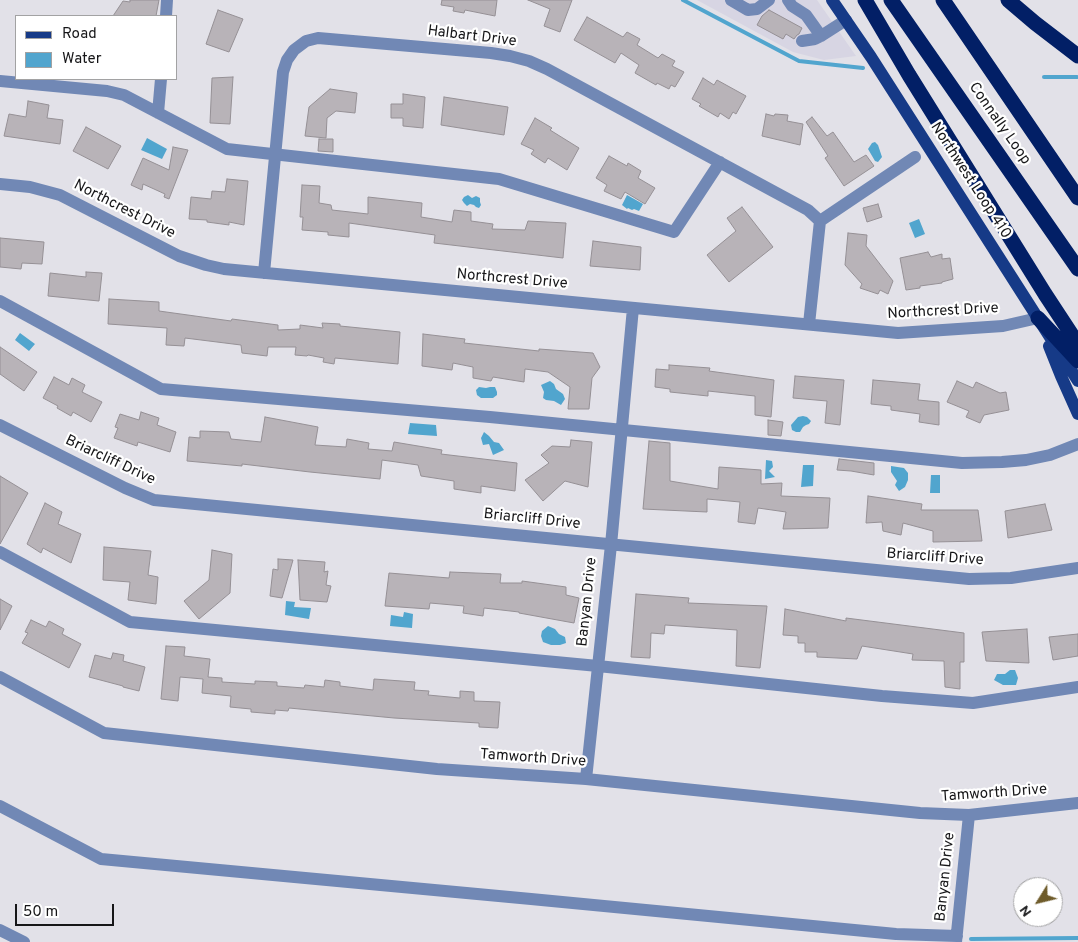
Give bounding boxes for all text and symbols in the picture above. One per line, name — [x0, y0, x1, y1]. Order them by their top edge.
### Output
legend — [15, 15, 178, 80]
street label: Halbart Drive — [427, 23, 517, 51]
text: Road — [62, 25, 97, 44]
text: Water — [62, 50, 101, 69]
street label: Connally Loop — [964, 79, 1034, 169]
street label: Northwest Loop 410 — [926, 119, 1014, 243]
street label: Northcrest Drive — [70, 177, 178, 243]
street label: Northcrest Drive — [456, 266, 568, 294]
street label: Northcrest Drive — [887, 300, 999, 324]
street label: Briarcliff Drive — [62, 432, 158, 490]
street label: Briarcliff Drive — [483, 506, 581, 534]
street label: Briarcliff Drive — [886, 546, 984, 570]
street label: Banyan Drive — [574, 556, 602, 648]
street label: Tamworth Drive — [479, 746, 587, 772]
street label: Tamworth Drive — [940, 781, 1048, 807]
street label: Banyan Drive — [932, 831, 960, 923]
north arrow — [1013, 877, 1063, 927]
scale bar — [18, 894, 116, 926]
text: N — [1016, 901, 1036, 920]
text: 50 m — [23, 903, 58, 922]

